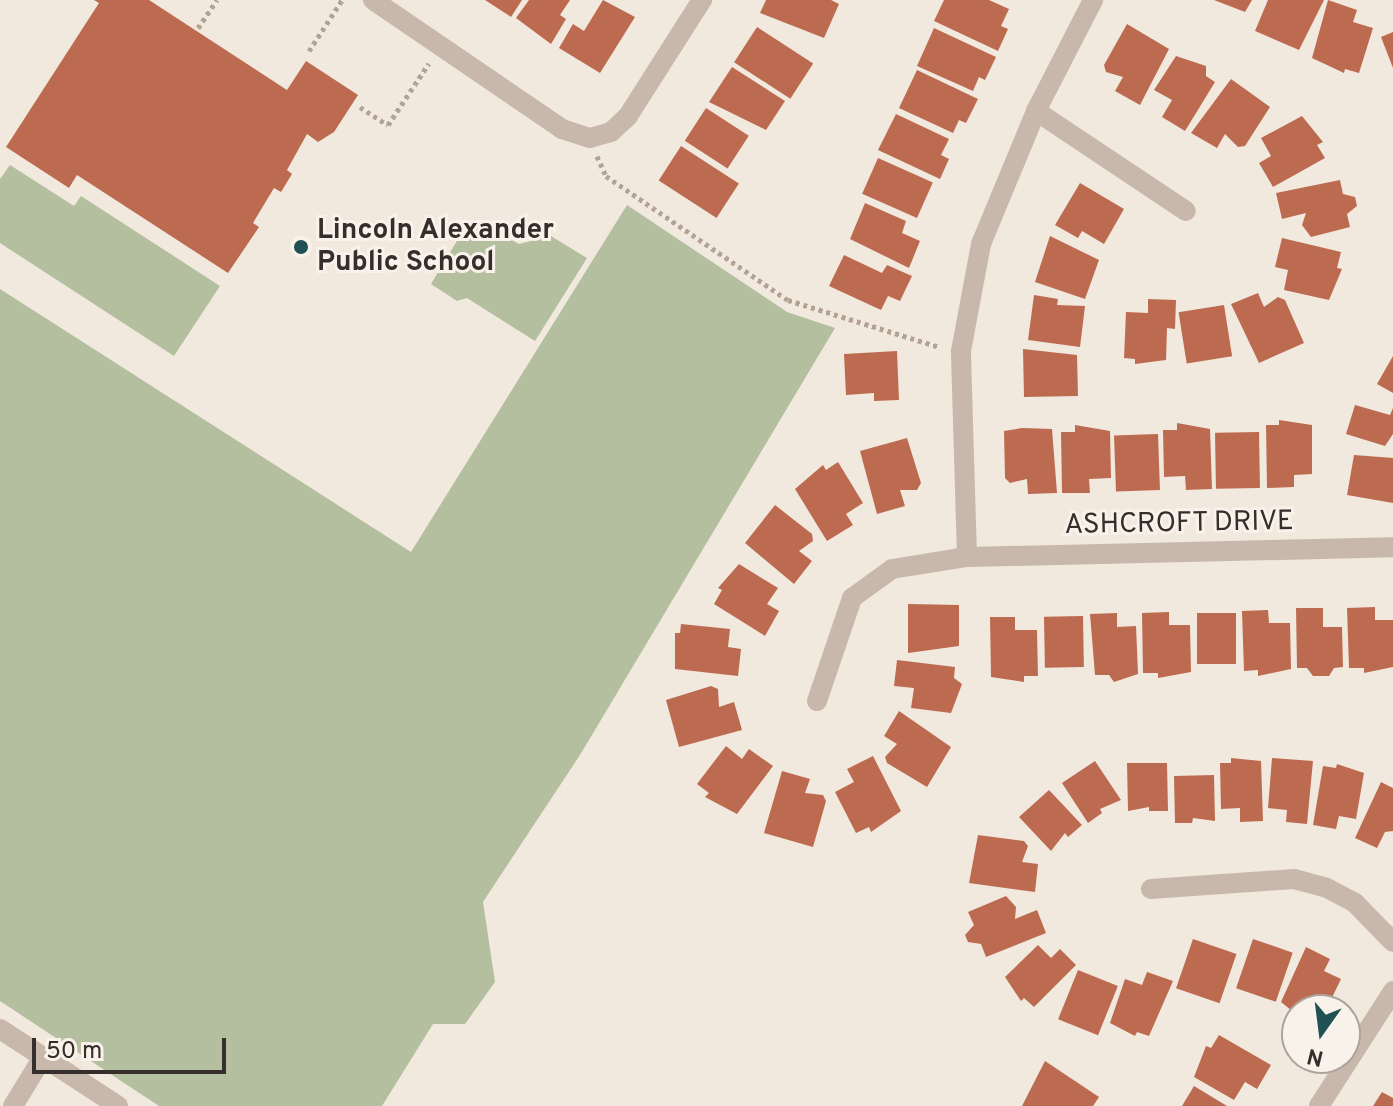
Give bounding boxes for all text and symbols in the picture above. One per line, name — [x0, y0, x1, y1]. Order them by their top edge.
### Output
place label: Lincoln Alexander Public School — [317, 214, 555, 280]
marker: Lincoln Alexander Public School — [292, 238, 310, 256]
street label: ASHCROFT DRIVE — [1063, 505, 1295, 543]
north arrow — [1281, 994, 1361, 1074]
scale bar — [36, 1022, 230, 1072]
text: 50 m — [46, 1037, 102, 1067]
text: N — [1305, 1041, 1326, 1071]

